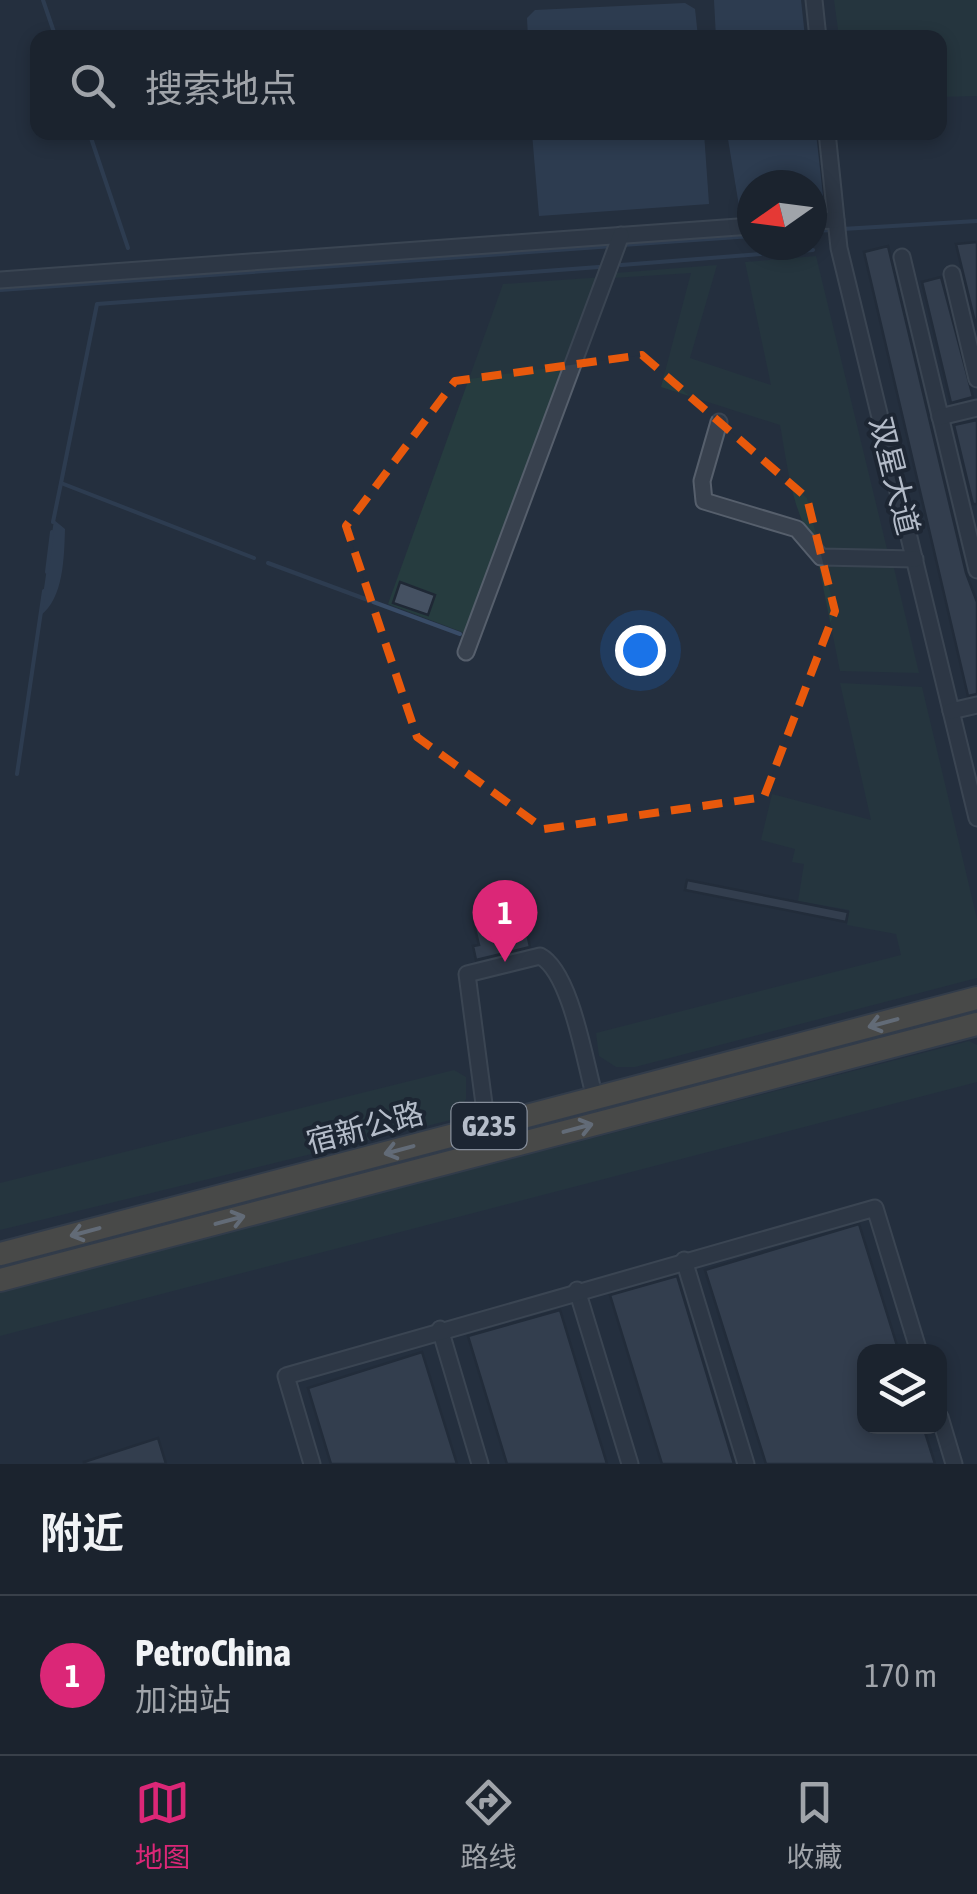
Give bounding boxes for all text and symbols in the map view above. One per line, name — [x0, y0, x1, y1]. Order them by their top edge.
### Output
search box — [30, 30, 947, 140]
icon: search — [65, 58, 120, 113]
text: 搜索地点 — [145, 67, 297, 110]
north arrow — [737, 170, 827, 260]
street label: 双星大道 — [864, 413, 926, 538]
your location — [615, 625, 666, 676]
pin: 1 — [472, 880, 538, 962]
one-way arrow — [868, 1014, 899, 1033]
street label: 宿新公路 — [302, 1095, 427, 1159]
road number: G235 — [452, 1103, 526, 1149]
one-way arrow — [562, 1118, 593, 1137]
one-way arrow — [384, 1141, 415, 1160]
one-way arrow — [214, 1209, 245, 1228]
one-way arrow — [70, 1224, 101, 1243]
map controls — [857, 1344, 947, 1434]
button: layers — [857, 1344, 947, 1434]
text: 附近 — [40, 1509, 124, 1557]
text: PetroChina — [135, 1631, 291, 1674]
text: 1 — [65, 1657, 80, 1694]
text: 170 m — [864, 1657, 937, 1694]
text: 加油站 — [135, 1681, 231, 1718]
tab: 地图 — [135, 1775, 191, 1875]
tab: 路线 — [460, 1775, 516, 1875]
tab: 收藏 — [786, 1775, 842, 1875]

